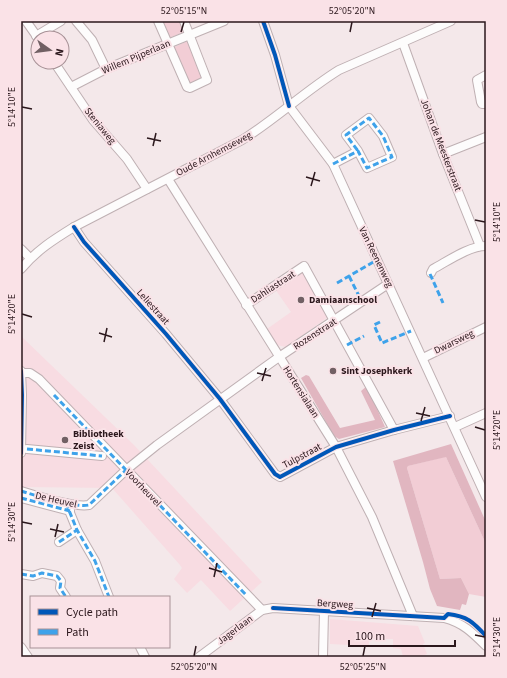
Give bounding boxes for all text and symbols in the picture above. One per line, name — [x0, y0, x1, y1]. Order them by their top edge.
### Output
text: 52°05'15"N — [161, 4, 207, 18]
text: 52°05'20"N — [329, 4, 375, 18]
north arrow — [30, 30, 70, 70]
street label: Willem Pijperlaan — [100, 36, 172, 78]
text: N — [51, 47, 67, 58]
text: 5°14'10"E — [5, 87, 19, 127]
street label: Johan de Meesterstraat — [417, 97, 465, 194]
street label: Steniaweg — [81, 105, 119, 147]
street label: Oude Arnhemseweg — [174, 128, 254, 180]
text: 5°14'10"E — [490, 202, 504, 242]
street label: Van Reenenweg — [355, 224, 397, 290]
street label: Dahliastraat — [248, 267, 299, 307]
street label: Leliestraat — [133, 286, 173, 328]
place label: Damiaanschool — [309, 293, 377, 307]
text: 5°14'20"E — [5, 294, 19, 334]
marker: Damiaanschool — [296, 295, 306, 305]
street label: Rozenstraat — [290, 314, 340, 353]
street label: Dwarsweg — [432, 326, 476, 358]
street label: Hortensialaan — [279, 363, 323, 421]
place label: Sint Josephkerk — [341, 364, 413, 378]
marker: Sint Josephkerk — [328, 366, 338, 376]
text: 5°14'20"E — [490, 410, 504, 450]
place label: Bibliotheek Zeist — [73, 427, 124, 453]
marker: Bibliotheek Zeist — [60, 435, 70, 445]
street label: Tulpstraat — [280, 440, 325, 472]
street label: Voorheuvel — [122, 466, 165, 510]
street label: De Heuvel — [34, 488, 79, 512]
text: 5°14'30"E — [5, 502, 19, 542]
legend — [30, 596, 170, 648]
street label: Bergweg — [317, 596, 353, 612]
text: Cycle path — [66, 604, 118, 621]
street label: Jagerlaan — [214, 612, 256, 648]
text: 5°14'30"E — [490, 617, 504, 657]
scale bar — [349, 622, 455, 648]
text: Path — [66, 624, 89, 641]
text: 100 m — [355, 628, 385, 645]
text: 52°05'20"N — [171, 660, 217, 674]
text: 52°05'25"N — [340, 660, 386, 674]

